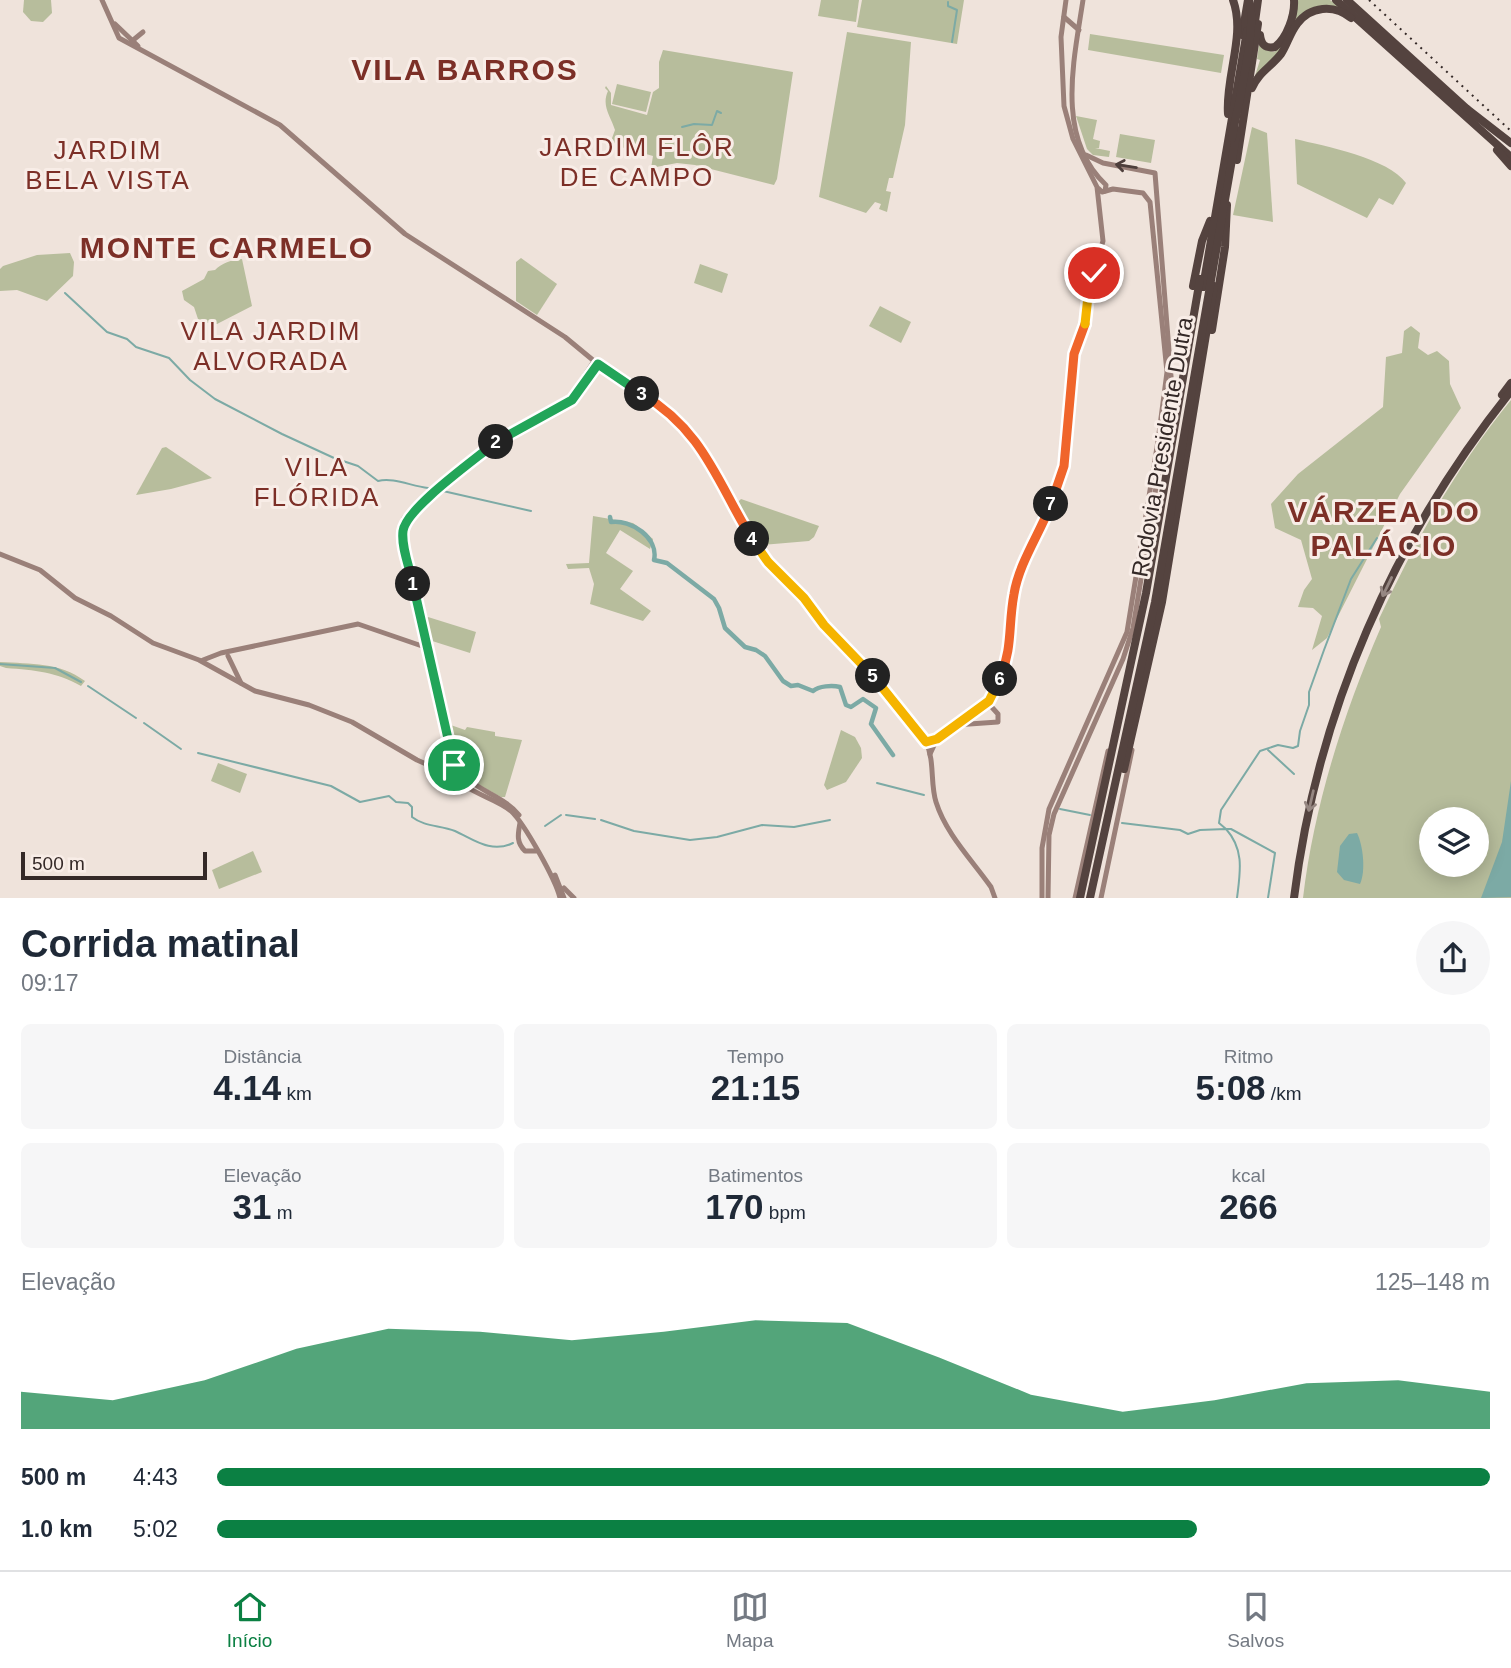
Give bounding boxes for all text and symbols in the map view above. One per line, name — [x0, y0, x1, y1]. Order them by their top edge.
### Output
district label: VILA BARROS — [351, 53, 579, 86]
district label: JARDIM FLÔR DE CAMPO — [539, 132, 735, 192]
district label: JARDIM BELA VISTA — [25, 135, 191, 195]
one-way arrow — [1115, 160, 1138, 173]
district label: MONTE CARMELO — [80, 231, 374, 264]
pin — [1064, 243, 1124, 303]
icon: check — [1075, 254, 1113, 292]
street label: Rodovia Presidente Dutra — [1126, 315, 1198, 579]
district label: VILA JARDIM ALVORADA — [181, 316, 361, 376]
pin: 3 — [624, 376, 660, 412]
text: 3 — [636, 383, 647, 404]
pin: 2 — [478, 424, 514, 460]
text: 2 — [490, 431, 501, 452]
district label: VILA FLÓRIDA — [254, 452, 380, 512]
pin: 7 — [1034, 486, 1068, 522]
text: 7 — [1045, 493, 1056, 514]
district label: VÁRZEA DO PALÁCIO — [1287, 495, 1481, 562]
pin: 4 — [734, 522, 770, 556]
text: 4 — [746, 528, 757, 549]
pin: 1 — [396, 566, 430, 602]
text: 1 — [407, 573, 418, 594]
one-way arrow — [1379, 576, 1393, 597]
pin: 5 — [856, 658, 890, 694]
pin: 6 — [982, 662, 1018, 696]
text: 5 — [867, 665, 878, 686]
text: 6 — [994, 668, 1005, 689]
pin — [424, 735, 484, 795]
icon: arrive — [435, 746, 473, 784]
one-way arrow — [1304, 789, 1318, 812]
map controls — [1419, 807, 1489, 877]
button: layers — [1419, 807, 1489, 877]
scale bar — [21, 849, 206, 881]
text: 500 m — [32, 853, 85, 874]
button: share — [1416, 921, 1490, 995]
text: Corrida matinal — [21, 923, 300, 965]
text: 09:17 — [21, 970, 79, 996]
text: Distância — [223, 1046, 302, 1067]
text: Tempo — [727, 1046, 784, 1067]
text: Ritmo — [1224, 1046, 1273, 1067]
text: 4.14 — [213, 1068, 281, 1107]
text: 21:15 — [711, 1068, 800, 1107]
text: 5:08 — [1196, 1068, 1266, 1107]
text: km — [281, 1083, 312, 1104]
text: /km — [1266, 1083, 1301, 1104]
text: Elevação — [223, 1165, 302, 1186]
text: Batimentos — [708, 1165, 803, 1186]
text: kcal — [1232, 1165, 1265, 1186]
text: 31 — [232, 1187, 271, 1226]
text: 170 — [705, 1187, 764, 1226]
text: 266 — [1219, 1187, 1278, 1226]
text: m — [271, 1202, 293, 1223]
text: bpm — [764, 1202, 806, 1223]
text: Elevação — [21, 1269, 116, 1295]
text: 125–148 m — [1375, 1269, 1490, 1295]
text: 500 m — [21, 1464, 86, 1490]
text: 4:43 — [133, 1464, 178, 1490]
text: 1.0 km — [21, 1516, 93, 1542]
text: 5:02 — [133, 1516, 178, 1542]
tab: Início — [227, 1588, 272, 1652]
tab: Mapa — [726, 1588, 773, 1652]
tab: Salvos — [1227, 1588, 1284, 1652]

